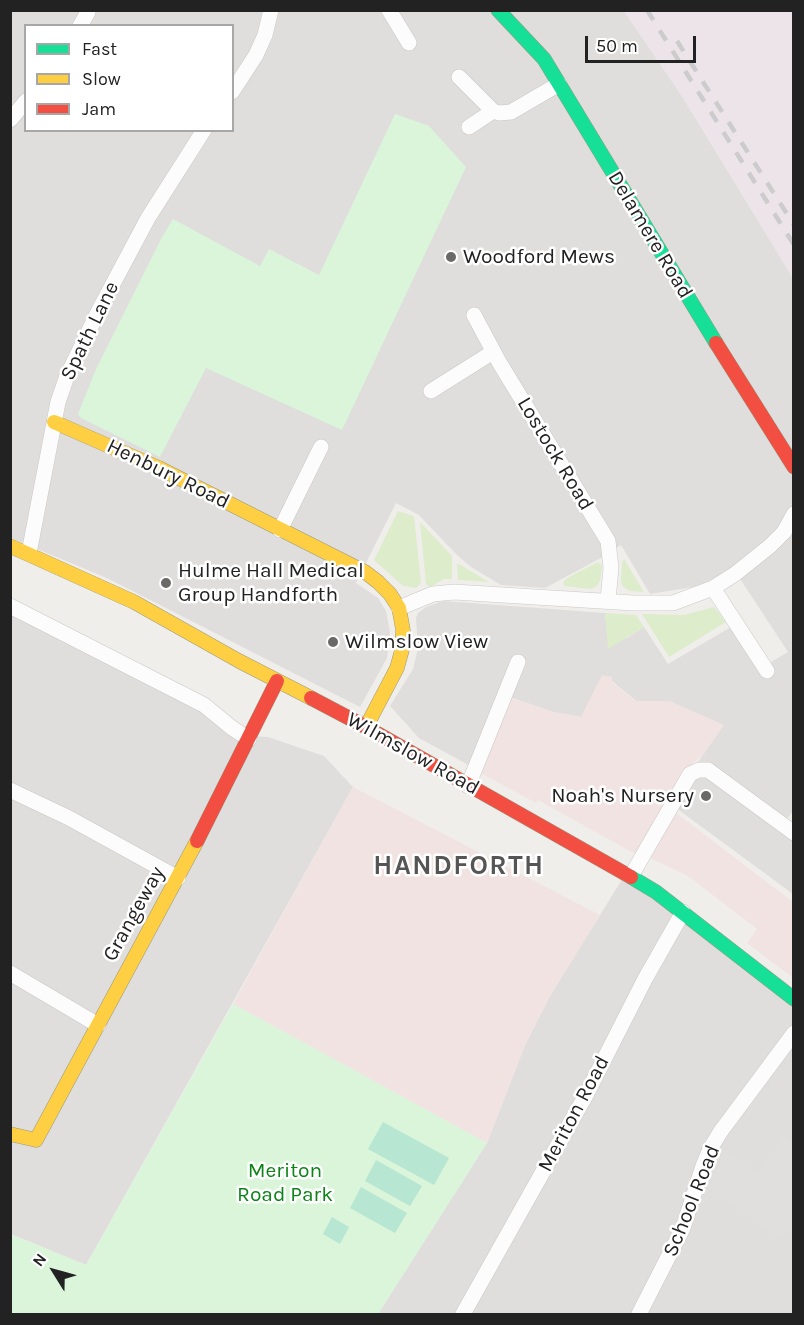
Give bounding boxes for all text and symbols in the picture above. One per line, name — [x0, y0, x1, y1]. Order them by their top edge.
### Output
legend — [24, 24, 234, 132]
scale bar — [588, 24, 699, 62]
text: 50 m — [596, 35, 638, 57]
text: Fast — [82, 38, 117, 60]
text: Slow — [82, 68, 121, 90]
text: Jam — [82, 98, 116, 120]
street label: Delamere Road — [602, 167, 698, 303]
place label: Woodford Mews — [463, 244, 615, 270]
marker: Woodford Mews — [444, 250, 458, 264]
street label: Spath Lane — [55, 277, 125, 385]
street label: Lostock Road — [511, 393, 599, 515]
street label: Henbury Road — [103, 433, 233, 515]
place label: Hulme Hall Medical Group Handforth — [178, 558, 364, 608]
marker: Hulme Hall Medical Group Handforth — [159, 576, 173, 590]
place label: Wilmslow View — [345, 629, 488, 655]
marker: Wilmslow View — [326, 635, 340, 649]
street label: Wilmslow Road — [342, 707, 484, 801]
place label: Noah's Nursery — [551, 783, 694, 809]
marker: Noah's Nursery — [699, 789, 713, 803]
district label: HANDFORTH — [373, 850, 545, 882]
street label: Grangeway — [98, 862, 170, 966]
street label: Meriton Road — [533, 1052, 615, 1176]
street label: School Road — [658, 1141, 726, 1261]
park label: Meriton Road Park — [237, 1158, 333, 1208]
north arrow — [24, 1241, 84, 1301]
text: N — [28, 1250, 50, 1270]

